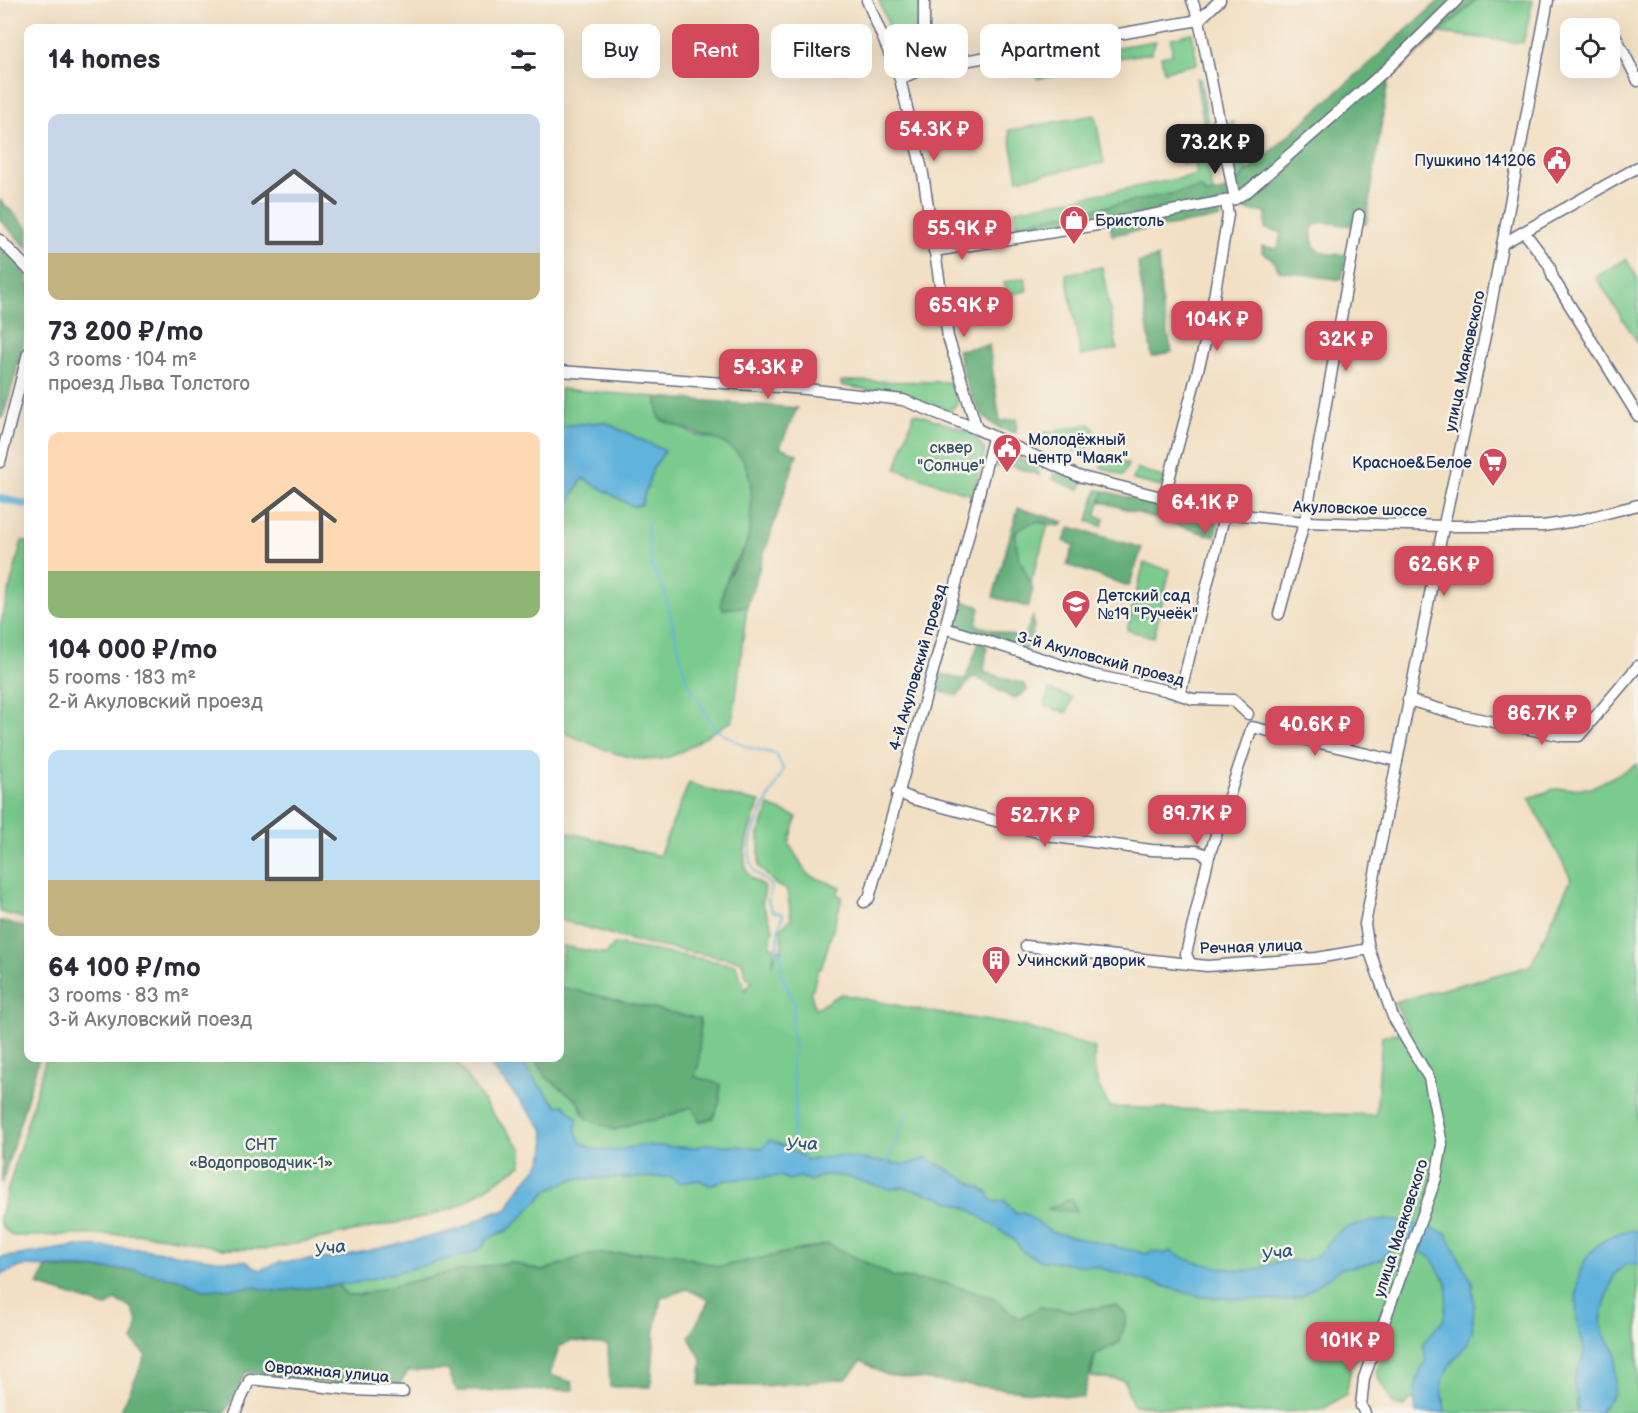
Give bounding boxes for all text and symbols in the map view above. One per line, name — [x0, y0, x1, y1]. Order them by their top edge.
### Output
map controls — [1560, 18, 1620, 78]
button: locate — [1560, 18, 1620, 78]
chip: Buy — [582, 24, 660, 78]
chip: Rent — [672, 24, 759, 78]
chip: Filters — [771, 24, 872, 78]
chip: New — [884, 24, 968, 78]
chip: Apartment — [980, 24, 1121, 78]
icon: filters — [507, 44, 540, 77]
text: 14 homes — [48, 45, 160, 76]
pin: 54.3K ₽ — [879, 111, 989, 162]
text: 54.3K ₽ — [899, 118, 969, 142]
pin: 73.2K ₽ — [1160, 124, 1270, 175]
text: 73.2K ₽ — [1180, 131, 1250, 155]
public building icon: Пушкино 141206 — [1541, 144, 1573, 186]
place label: Пушкино 141206 — [1414, 152, 1536, 171]
icon: home — [240, 153, 348, 261]
shop icon: Бристоль — [1058, 204, 1090, 246]
pin: 55.9K ₽ — [907, 210, 1017, 261]
place label: Бристоль — [1095, 212, 1164, 231]
text: 55.9K ₽ — [927, 217, 997, 241]
pin: 65.9K ₽ — [909, 287, 1019, 338]
street label: улица Маяковского — [1441, 289, 1490, 434]
text: 65.9K ₽ — [929, 294, 999, 318]
pin: 104K ₽ — [1168, 301, 1266, 352]
text: 104K ₽ — [1185, 308, 1249, 332]
text: 73 200 ₽/mo — [48, 317, 203, 348]
pin: 32K ₽ — [1304, 321, 1388, 372]
text: 32K ₽ — [1319, 328, 1373, 352]
text: 3 rooms · 104 m² — [48, 348, 197, 372]
pin: 54.3K ₽ — [713, 349, 823, 400]
text: 54.3K ₽ — [733, 356, 803, 380]
text: проезд Льва Толстого — [48, 372, 250, 396]
place label: Молодёжный центр "Маяк" — [1028, 431, 1128, 468]
public building icon: Молодёжный центр "Маяк" — [991, 432, 1023, 474]
park label: сквер "Солнце" — [917, 439, 985, 476]
supermarket icon: Красное&Белое — [1477, 446, 1509, 488]
place label: Красное&Белое — [1352, 454, 1472, 473]
icon: home — [240, 471, 348, 579]
pin: 64.1K ₽ — [1150, 484, 1260, 535]
text: 64.1K ₽ — [1171, 491, 1239, 515]
street label: Акуловское шоссе — [1291, 498, 1428, 521]
pin: 62.6K ₽ — [1389, 546, 1499, 597]
text: 62.6K ₽ — [1408, 553, 1480, 577]
street label: 4-й Акуловский проезд — [886, 582, 951, 753]
place label: Детский сад №19 "Ручеёк" — [1097, 587, 1198, 624]
school or university icon: Детский сад №19 "Ручеёк" — [1060, 588, 1092, 630]
street label: 3-й Акуловский проезд — [1015, 628, 1187, 691]
text: 104 000 ₽/mo — [48, 635, 217, 666]
text: 5 rooms · 183 m² — [48, 666, 196, 690]
text: 2-й Акуловский проезд — [48, 690, 263, 714]
pin: 86.7K ₽ — [1487, 695, 1597, 746]
text: 86.7K ₽ — [1507, 702, 1577, 726]
pin: 40.6K ₽ — [1260, 706, 1370, 757]
text: 40.6K ₽ — [1279, 713, 1351, 737]
icon: home — [240, 789, 348, 897]
pin: 89.7K ₽ — [1142, 795, 1252, 846]
pin: 52.7K ₽ — [990, 797, 1100, 848]
text: 89.7K ₽ — [1162, 802, 1232, 826]
text: 52.7K ₽ — [1010, 804, 1080, 828]
street label: Речная улица — [1199, 936, 1304, 959]
building icon: Учинский дворик — [980, 944, 1012, 986]
place label: Учинский дворик — [1017, 952, 1146, 971]
text: 64 100 ₽/mo — [48, 953, 201, 984]
text: 3 rooms · 83 m² — [48, 984, 189, 1008]
text: 3-й Акуловский поезд — [48, 1008, 252, 1032]
water label: Уча — [786, 1133, 818, 1156]
park label: СНТ «Водопроводчик-1» — [189, 1136, 333, 1173]
street label: улица Маяковского — [1370, 1157, 1433, 1300]
water label: Уча — [313, 1235, 348, 1262]
water label: Уча — [1259, 1240, 1295, 1267]
pin: 101K ₽ — [1301, 1322, 1399, 1373]
text: 101K ₽ — [1320, 1329, 1380, 1353]
street label: Овражная улица — [264, 1358, 391, 1387]

